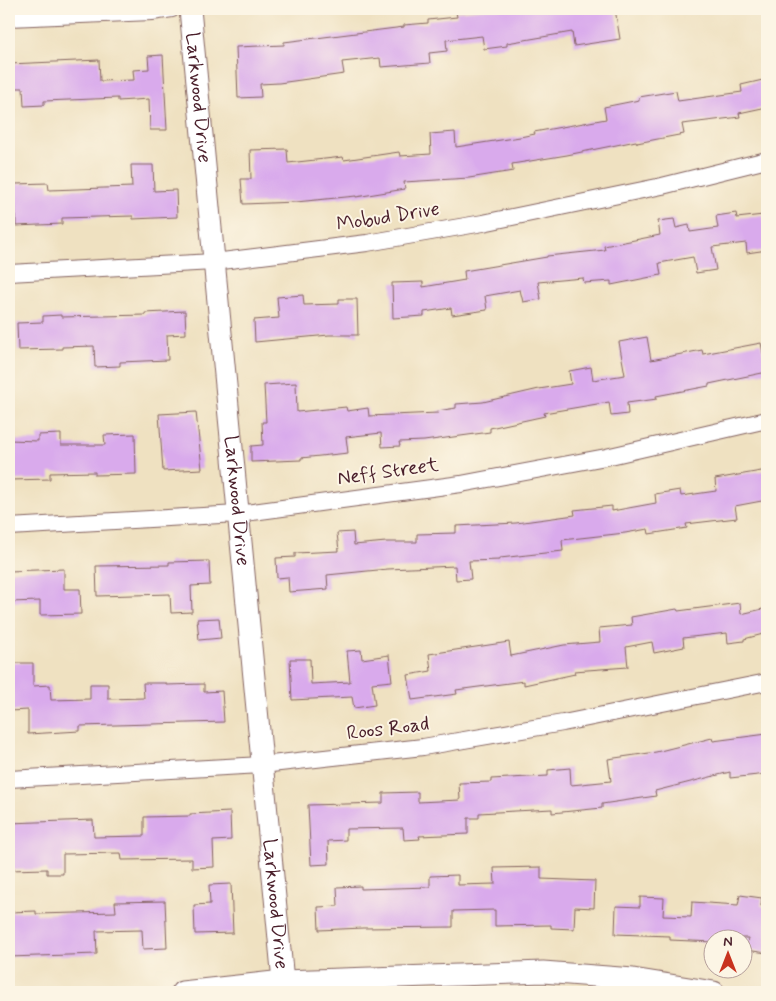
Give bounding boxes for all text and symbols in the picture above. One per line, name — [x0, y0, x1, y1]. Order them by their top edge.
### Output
street label: Larkwood Drive — [179, 31, 218, 164]
street label: Mobud Drive — [334, 196, 442, 238]
street label: Larkwood Drive — [217, 434, 257, 567]
street label: Neff Street — [336, 452, 441, 492]
street label: Roos Road — [345, 711, 431, 747]
street label: Larkwood Drive — [256, 837, 295, 970]
north arrow — [704, 928, 754, 978]
text: N — [723, 933, 733, 951]

